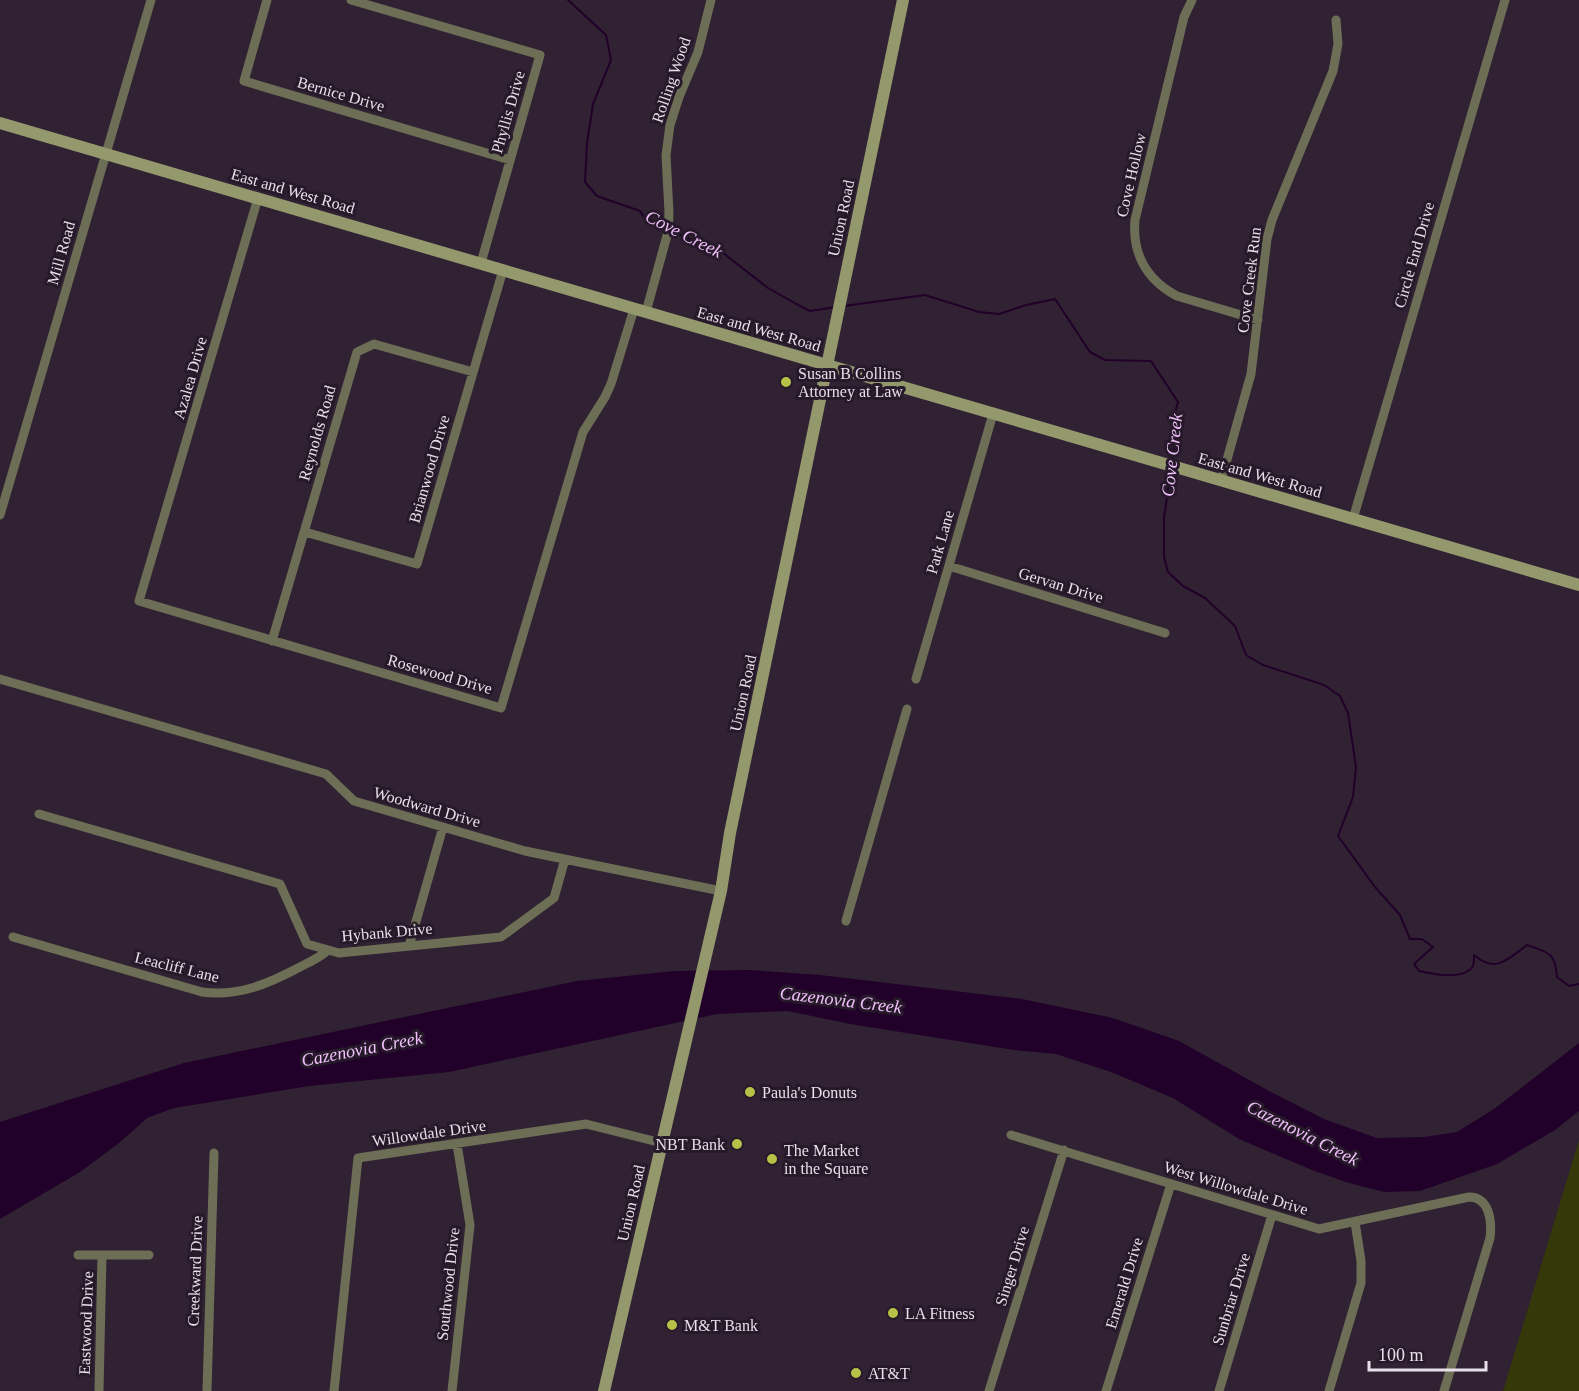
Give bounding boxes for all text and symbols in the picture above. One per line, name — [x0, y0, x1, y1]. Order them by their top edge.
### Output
street label: Rolling Wood — [648, 35, 695, 125]
street label: Phyllis Drive — [488, 69, 529, 155]
street label: Bernice Drive — [295, 73, 387, 115]
street label: Cove Hollow — [1113, 131, 1149, 219]
street label: East and West Road — [229, 165, 357, 217]
street label: Union Road — [825, 178, 857, 258]
street label: Circle End Drive — [1391, 200, 1437, 310]
water label: Cove Creek — [642, 206, 727, 262]
street label: Mill Road — [44, 219, 78, 287]
street label: Cove Creek Run — [1234, 226, 1264, 334]
street label: East and West Road — [695, 303, 823, 355]
street label: Azalea Drive — [170, 335, 210, 421]
place label: Susan B Collins Attorney at Law — [798, 365, 903, 401]
marker: Susan B Collins Attorney at Law — [779, 375, 793, 389]
street label: Reynolds Road — [295, 383, 340, 483]
water label: Cove Creek — [1158, 411, 1186, 498]
street label: Brianwood Drive — [405, 413, 453, 525]
street label: East and West Road — [1196, 449, 1324, 501]
street label: Park Lane — [923, 508, 957, 576]
street label: Gervan Drive — [1017, 564, 1105, 606]
street label: Rosewood Drive — [386, 651, 494, 697]
street label: Union Road — [727, 653, 759, 733]
street label: Woodward Drive — [372, 784, 482, 830]
street label: Hybank Drive — [341, 920, 433, 945]
street label: Leacliff Lane — [133, 948, 221, 986]
water label: Cazenovia Creek — [779, 983, 904, 1018]
water label: Cazenovia Creek — [300, 1027, 425, 1071]
place label: Paula's Donuts — [762, 1084, 857, 1101]
marker: Paula's Donuts — [743, 1085, 757, 1099]
water label: Cazenovia Creek — [1244, 1096, 1363, 1170]
street label: Willowdale Drive — [371, 1117, 487, 1149]
place label: NBT Bank — [656, 1136, 725, 1153]
marker: NBT Bank — [730, 1137, 744, 1151]
place label: The Market in the Square — [784, 1142, 868, 1178]
marker: The Market in the Square — [765, 1152, 779, 1166]
street label: West Willowdale Drive — [1162, 1158, 1310, 1218]
street label: Union Road — [614, 1163, 648, 1243]
street label: Creekward Drive — [185, 1215, 205, 1327]
street label: Singer Drive — [992, 1224, 1033, 1308]
street label: Southwood Drive — [434, 1227, 462, 1341]
street label: Emerald Drive — [1102, 1235, 1146, 1331]
street label: Sunbriar Drive — [1209, 1251, 1253, 1347]
street label: Eastwood Drive — [76, 1271, 96, 1375]
place label: LA Fitness — [905, 1305, 975, 1322]
marker: LA Fitness — [886, 1306, 900, 1320]
place label: M&T Bank — [684, 1317, 758, 1334]
marker: M&T Bank — [665, 1318, 679, 1332]
scale bar — [1369, 1334, 1486, 1372]
text: 100 m — [1378, 1345, 1424, 1365]
place label: AT&T — [868, 1365, 910, 1382]
marker: AT&T — [849, 1366, 863, 1380]

